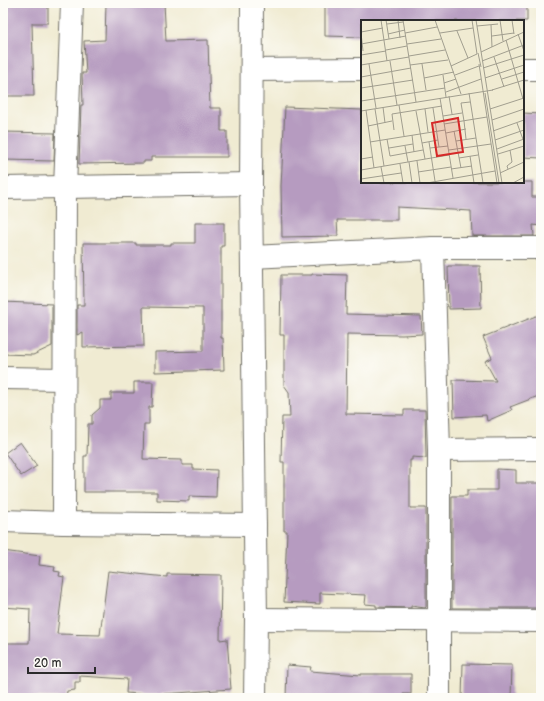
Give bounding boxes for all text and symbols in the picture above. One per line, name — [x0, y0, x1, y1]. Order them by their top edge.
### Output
inset map — [361, 20, 524, 183]
scale bar — [28, 649, 95, 675]
text: 20 m — [34, 656, 61, 671]

